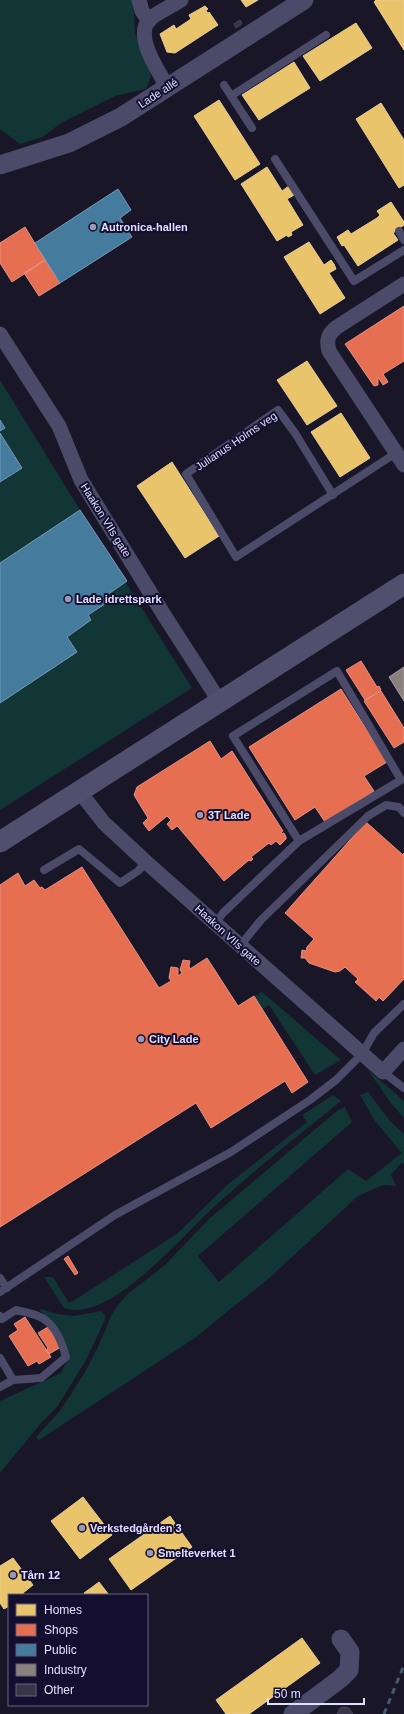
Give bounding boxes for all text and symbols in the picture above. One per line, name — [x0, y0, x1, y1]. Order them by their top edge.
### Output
street label: Lade allé — [136, 76, 180, 110]
place label: Autronica-hallen — [101, 221, 188, 233]
marker: Autronica-hallen — [88, 222, 98, 232]
street label: Julianus Holms veg — [193, 409, 279, 473]
street label: Haakon VIIs gate — [79, 481, 133, 559]
place label: Lade idrettspark — [76, 593, 162, 605]
marker: Lade idrettspark — [63, 594, 73, 604]
place label: 3T Lade — [208, 809, 250, 821]
marker: 3T Lade — [195, 810, 205, 820]
street label: Haakon VIIs gate — [193, 902, 263, 968]
place label: City Lade — [149, 1033, 199, 1045]
marker: City Lade — [136, 1034, 146, 1044]
place label: Verkstedgården 3 — [90, 1522, 182, 1534]
marker: Verkstedgården 3 — [77, 1523, 87, 1533]
place label: Smelteverket 1 — [158, 1547, 236, 1559]
marker: Smelteverket 1 — [145, 1548, 155, 1558]
place label: Tårn 12 — [21, 1569, 60, 1581]
marker: Tårn 12 — [8, 1570, 18, 1580]
legend — [8, 1594, 148, 1706]
text: Homes — [44, 1603, 82, 1617]
text: Shops — [44, 1623, 78, 1637]
text: Public — [44, 1643, 77, 1657]
text: Industry — [44, 1663, 87, 1677]
scale bar — [268, 1680, 364, 1706]
text: Other — [44, 1683, 74, 1697]
text: 50 m — [274, 1687, 301, 1701]

